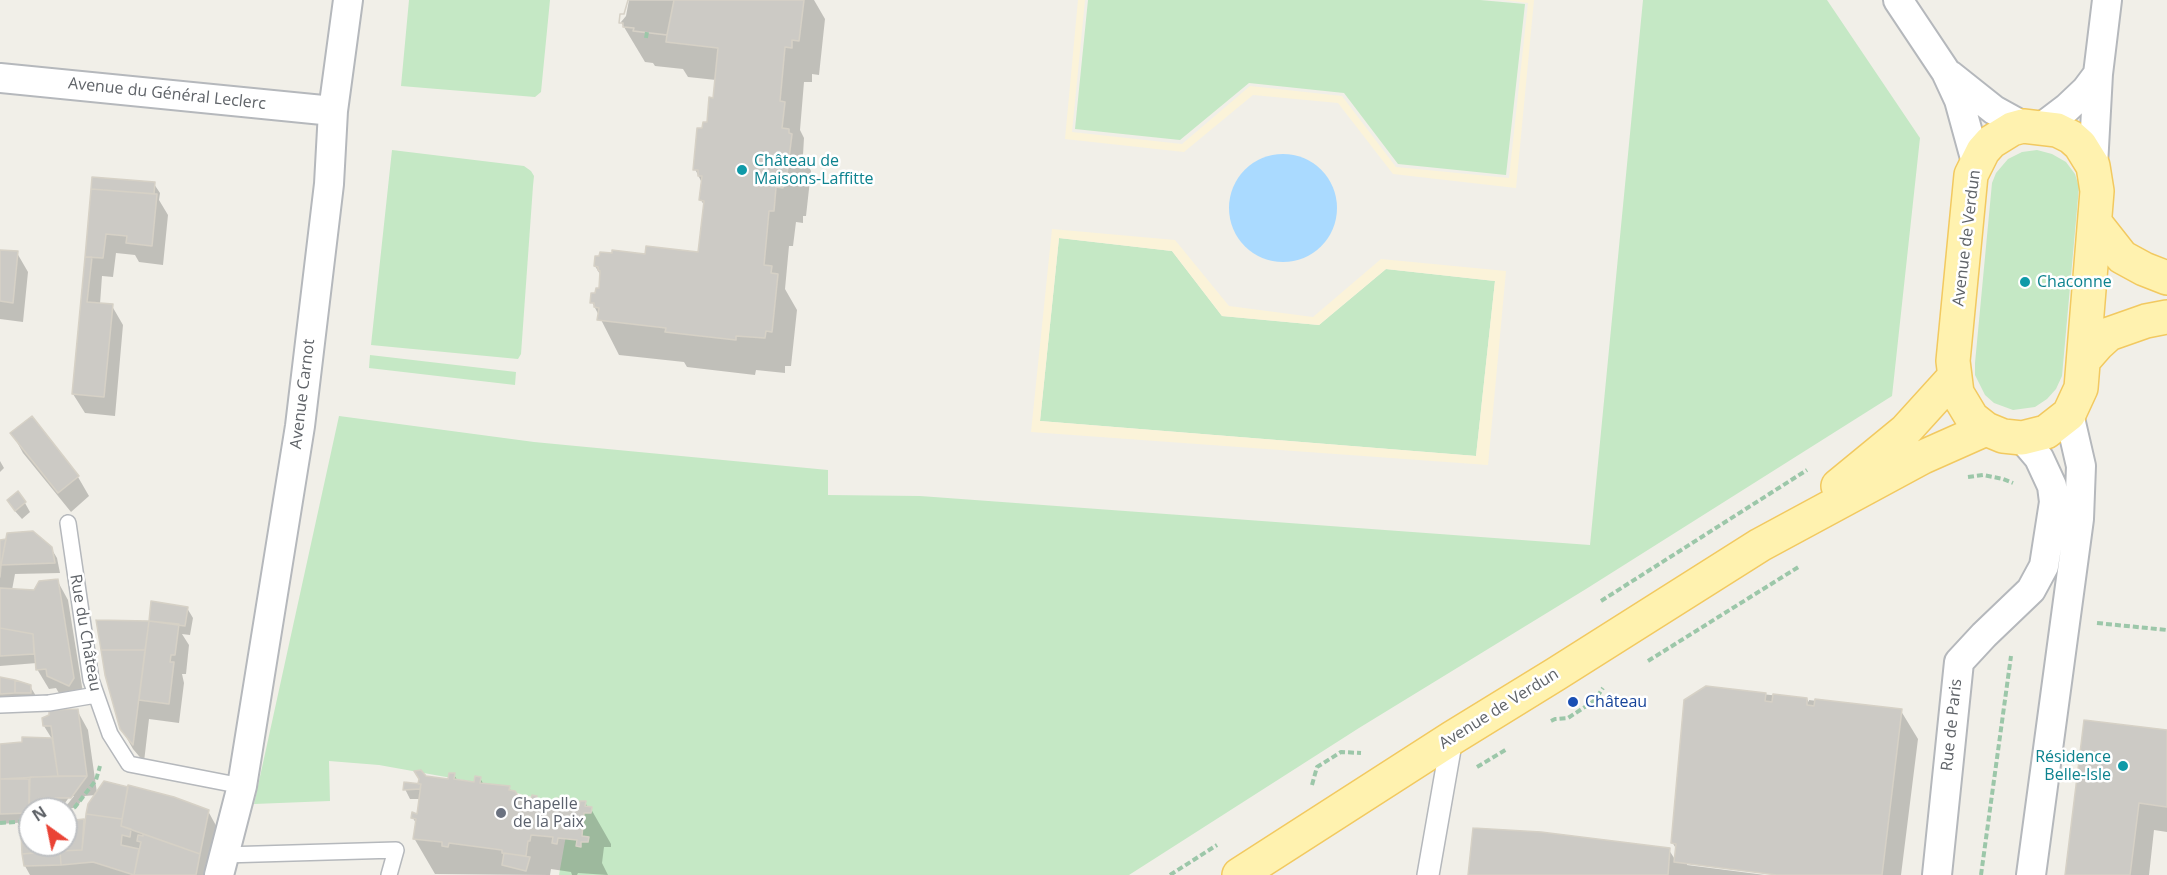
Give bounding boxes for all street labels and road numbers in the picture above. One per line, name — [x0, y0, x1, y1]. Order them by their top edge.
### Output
street label: Avenue du Général Leclerc — [67, 74, 267, 114]
street label: Avenue de Verdun — [1949, 169, 1985, 307]
street label: Avenue Carnot — [287, 338, 319, 450]
street label: Rue du Château — [65, 573, 105, 693]
street label: Avenue de Verdun — [1436, 664, 1562, 754]
street label: Rue de Paris — [1938, 678, 1966, 772]

